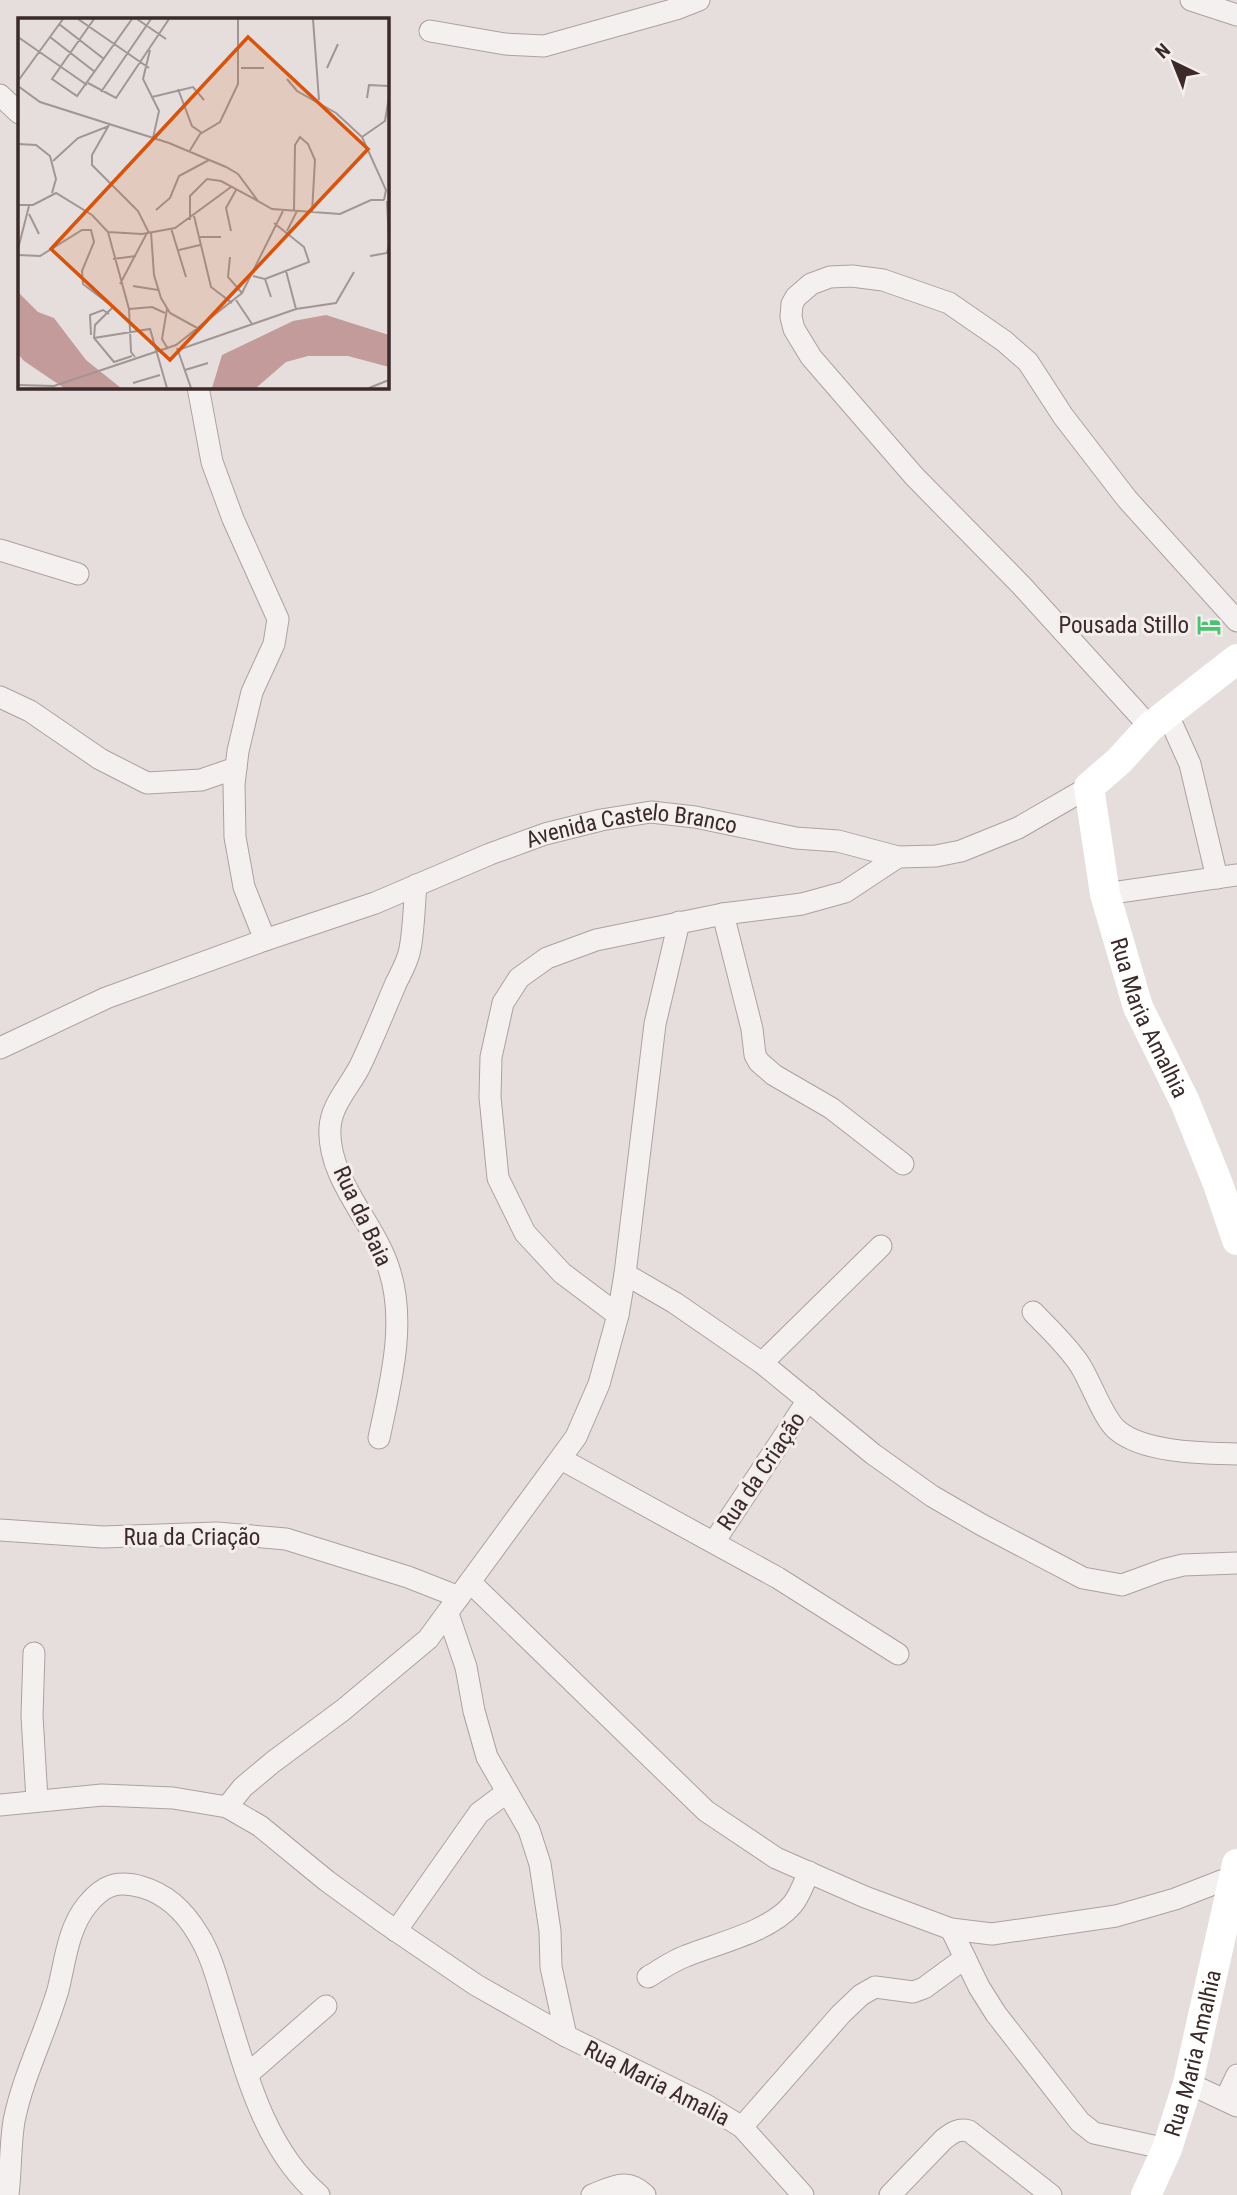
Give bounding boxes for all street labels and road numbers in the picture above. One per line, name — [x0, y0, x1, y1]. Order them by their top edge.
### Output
street label: Avenida Castelo Branco — [522, 799, 740, 854]
street label: Rua Maria Amalhia — [1105, 935, 1194, 1102]
street label: Rua da Baia — [328, 1162, 397, 1270]
street label: Rua da Criação — [712, 1407, 811, 1536]
street label: Rua da Criação — [124, 1524, 260, 1551]
street label: Rua Maria Amalhia — [1159, 1967, 1227, 2140]
street label: Rua Maria Amalia — [579, 2035, 734, 2132]

